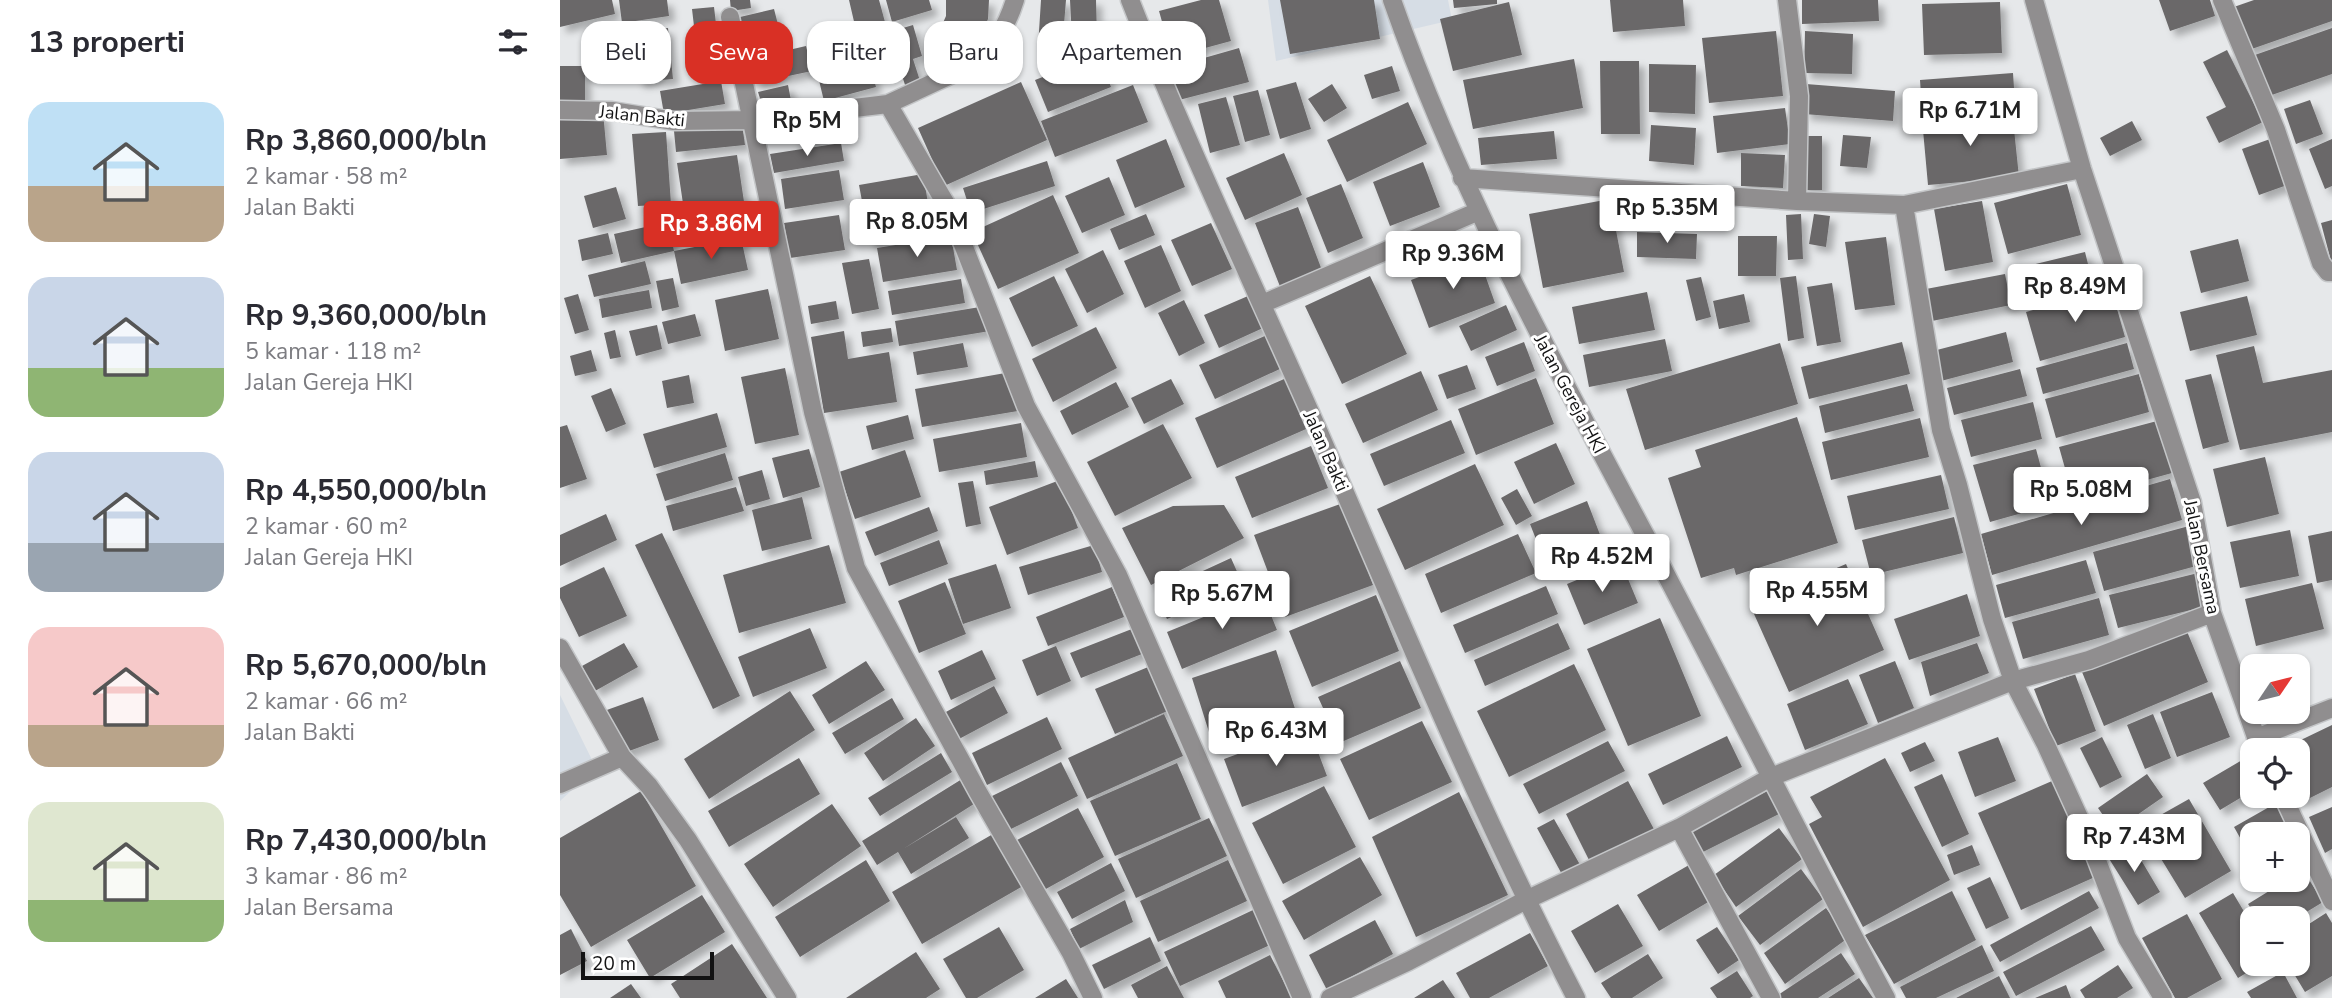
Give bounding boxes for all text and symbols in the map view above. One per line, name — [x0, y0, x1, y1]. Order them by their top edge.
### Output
chip: Beli — [581, 21, 671, 84]
chip: Sewa — [685, 21, 793, 84]
chip: Filter — [807, 21, 910, 84]
chip: Baru — [924, 21, 1023, 84]
chip: Apartemen — [1037, 21, 1206, 84]
text: 13 properti — [28, 22, 185, 63]
icon: filters — [494, 23, 532, 61]
pin: Rp 6.71M — [1898, 88, 2042, 148]
text: Rp 6.71M — [1919, 95, 2021, 126]
street label: Jalan Bakti — [597, 99, 686, 132]
pin: Rp 5M — [758, 99, 856, 158]
text: Rp 5M — [772, 105, 842, 136]
text: Rp 3,860,000/bln — [245, 120, 487, 161]
icon: home — [84, 130, 168, 214]
text: 2 kamar · 58 m² — [245, 161, 407, 192]
pin: Rp 5.35M — [1595, 186, 1739, 245]
text: Jalan Bakti — [245, 192, 355, 223]
text: Rp 5.35M — [1616, 192, 1718, 223]
pin: Rp 8.05M — [845, 200, 989, 259]
pin: Rp 3.86M — [639, 202, 783, 261]
text: Rp 8.05M — [866, 206, 968, 237]
text: Rp 3.86M — [660, 208, 762, 239]
pin: Rp 9.36M — [1381, 232, 1525, 291]
text: Rp 9.36M — [1402, 238, 1504, 269]
pin: Rp 8.49M — [2003, 264, 2147, 324]
text: Rp 8.49M — [2024, 271, 2126, 302]
text: Rp 9,360,000/bln — [245, 295, 487, 336]
icon: home — [84, 305, 168, 389]
street label: Jalan Gereja HKI — [1528, 329, 1611, 458]
text: 5 kamar · 118 m² — [245, 336, 421, 367]
text: Jalan Gereja HKI — [245, 367, 413, 398]
street label: Jalan Bakti — [1297, 406, 1354, 495]
pin: Rp 5.08M — [2009, 468, 2153, 527]
text: Rp 4,550,000/bln — [245, 470, 487, 511]
text: Rp 5.08M — [2030, 474, 2132, 505]
icon: home — [84, 480, 168, 564]
street label: Jalan Bersama — [2178, 497, 2226, 616]
text: 2 kamar · 60 m² — [245, 511, 407, 542]
pin: Rp 4.52M — [1530, 534, 1674, 594]
text: Rp 4.52M — [1551, 541, 1653, 572]
text: Jalan Gereja HKI — [245, 542, 413, 573]
pin: Rp 4.55M — [1745, 568, 1889, 628]
pin: Rp 5.67M — [1150, 572, 1294, 631]
text: Rp 4.55M — [1766, 575, 1868, 606]
text: Rp 5.67M — [1171, 578, 1273, 609]
text: Rp 5,670,000/bln — [245, 645, 487, 686]
north arrow — [2240, 654, 2310, 724]
map controls — [2240, 654, 2310, 976]
icon: home — [84, 655, 168, 739]
text: 2 kamar · 66 m² — [245, 686, 407, 717]
pin: Rp 6.43M — [1204, 708, 1348, 768]
text: Rp 6.43M — [1225, 715, 1327, 746]
text: Jalan Bakti — [245, 717, 355, 748]
button: locate — [2240, 738, 2310, 808]
pin: Rp 7.43M — [2062, 814, 2206, 874]
text: Rp 7,430,000/bln — [245, 820, 487, 861]
text: Rp 7.43M — [2083, 821, 2185, 852]
button: + — [2240, 822, 2310, 892]
icon: home — [84, 830, 168, 914]
text: 3 kamar · 86 m² — [245, 861, 407, 892]
text: Jalan Bersama — [245, 892, 394, 923]
button: − — [2240, 906, 2310, 976]
scale bar — [581, 949, 714, 981]
text: 20 m — [592, 951, 636, 977]

